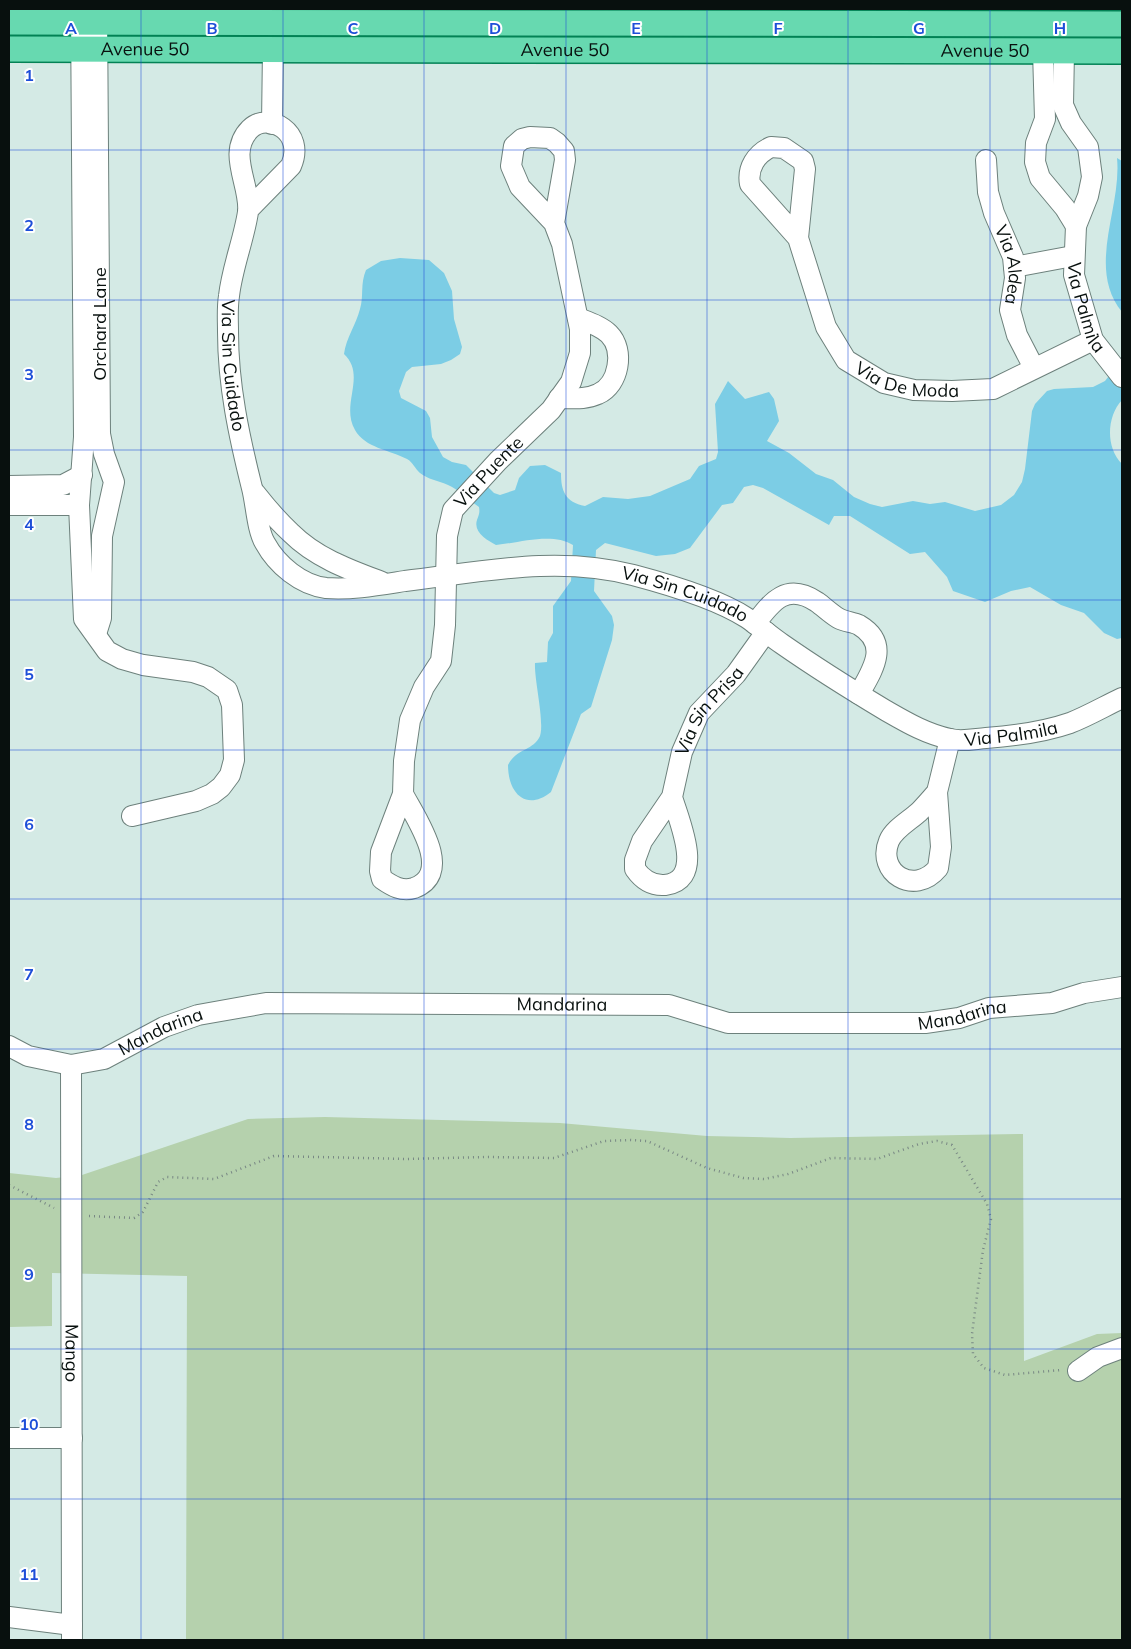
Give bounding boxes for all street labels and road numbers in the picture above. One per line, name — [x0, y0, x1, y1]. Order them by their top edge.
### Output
street label: Avenue 50 — [100, 37, 190, 60]
street label: Avenue 50 — [520, 38, 610, 61]
street label: Avenue 50 — [940, 39, 1030, 62]
street label: Via Aldea — [990, 221, 1028, 306]
street label: Via Palmila — [1063, 261, 1111, 357]
street label: Orchard Lane — [88, 267, 111, 381]
street label: Via Sin Cuidado — [217, 299, 251, 433]
street label: Via De Moda — [851, 356, 959, 402]
street label: Via Puente — [449, 431, 528, 512]
street label: Via Sin Cuidado — [620, 561, 753, 627]
street label: Via Sin Prisa — [670, 662, 748, 759]
street label: Via Palmila — [963, 715, 1060, 751]
street label: Mandarina — [517, 992, 607, 1016]
street label: Mandarina — [916, 995, 1007, 1035]
street label: Mandarina — [114, 1002, 206, 1060]
street label: Mango — [60, 1324, 84, 1382]

